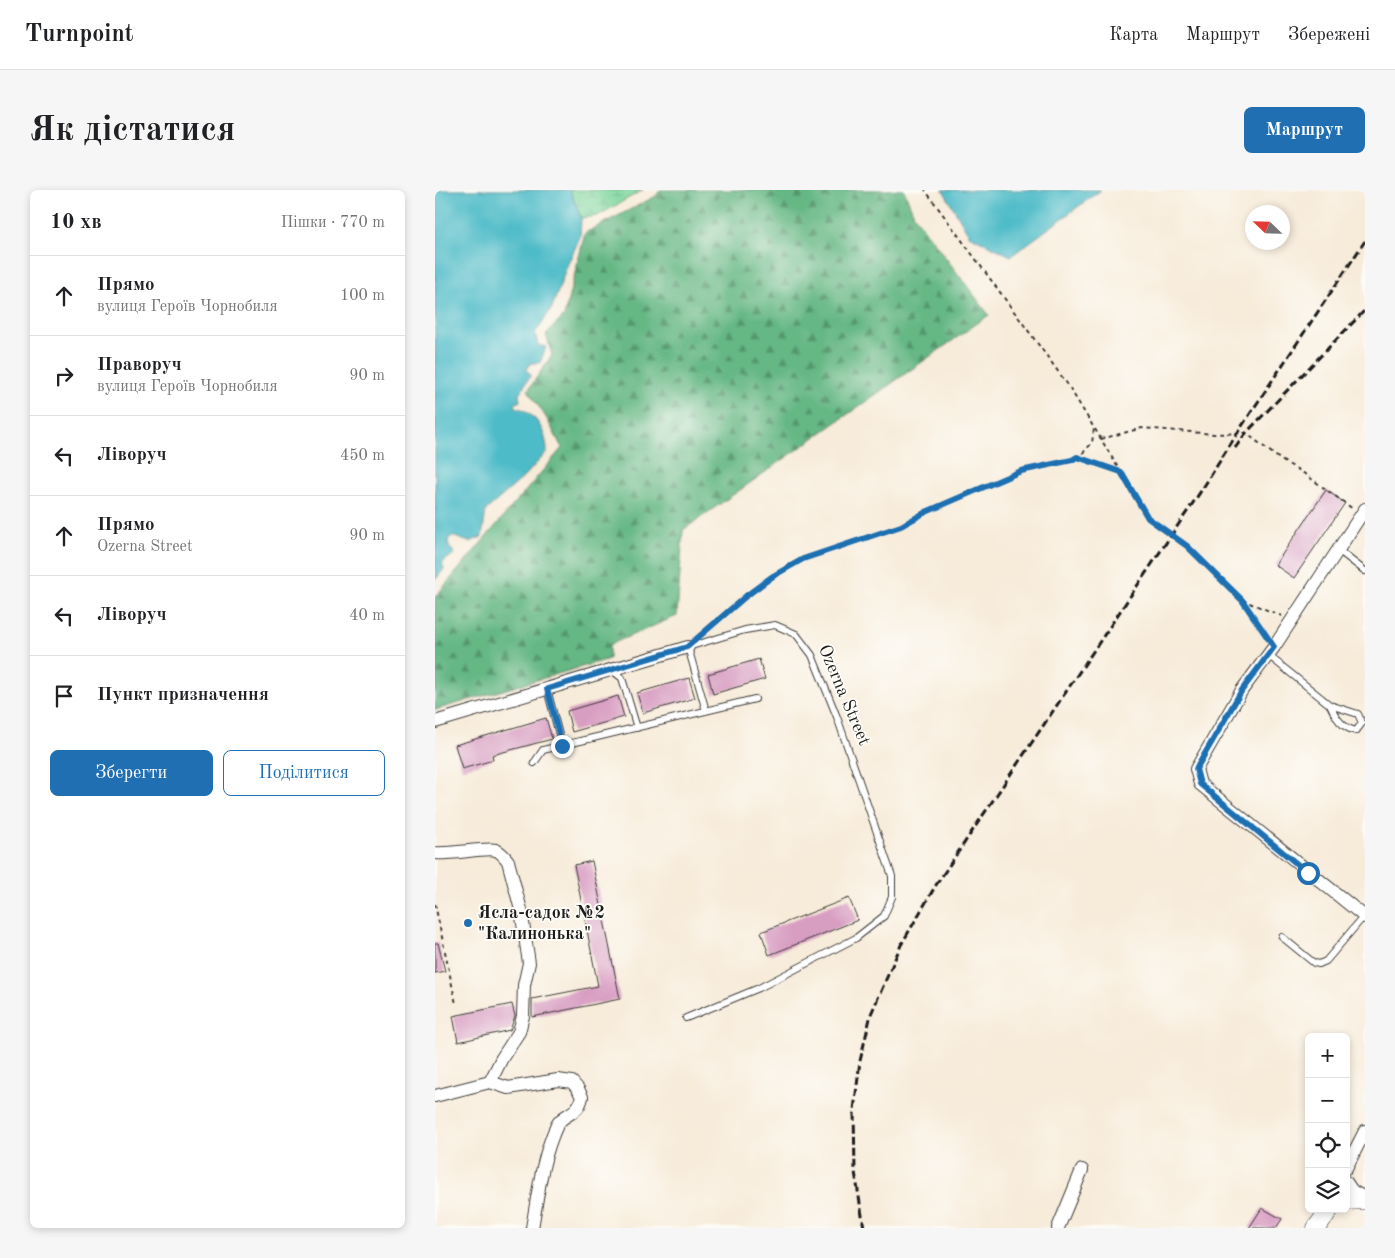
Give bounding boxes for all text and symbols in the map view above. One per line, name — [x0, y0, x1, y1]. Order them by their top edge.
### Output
text: Turnpoint — [25, 23, 133, 47]
text: Карта — [1109, 26, 1158, 44]
text: Маршрут — [1186, 26, 1260, 44]
text: Збережені — [1288, 26, 1370, 44]
button: Маршрут — [1244, 107, 1365, 153]
text: Як дістатися — [30, 113, 235, 148]
north arrow — [1245, 205, 1290, 250]
text: 10 хв — [50, 212, 102, 233]
text: Пішки · 770 m — [281, 215, 385, 231]
text: Прямо — [97, 276, 155, 295]
icon: ahead — [50, 282, 78, 310]
text: 100 m — [340, 288, 385, 304]
text: вулиця Героїв Чорнобиля — [97, 299, 278, 315]
text: Праворуч — [97, 356, 182, 375]
icon: right — [50, 362, 78, 390]
text: 90 m — [349, 368, 385, 384]
text: вулиця Героїв Чорнобиля — [97, 379, 278, 395]
icon: left — [50, 442, 78, 470]
text: Ліворуч — [97, 446, 167, 465]
text: 450 m — [340, 448, 385, 464]
text: Прямо — [97, 516, 155, 535]
icon: ahead — [50, 522, 78, 550]
text: 90 m — [349, 528, 385, 544]
text: Ozerna Street — [97, 539, 193, 555]
icon: left — [50, 602, 78, 630]
text: Ліворуч — [97, 606, 167, 625]
text: 40 m — [349, 608, 385, 624]
street label: Ozerna Street — [815, 642, 873, 748]
icon: arrive — [50, 682, 78, 710]
text: Пункт призначення — [97, 686, 269, 705]
route end — [551, 735, 574, 758]
button: Зберегти — [50, 750, 213, 796]
button: Поділитися — [223, 750, 385, 796]
route start — [1297, 862, 1320, 885]
place label: Ясла-садок №2 "Калинонька" — [478, 904, 605, 943]
marker: Ясла-садок №2 "Калинонька" — [462, 917, 474, 929]
map controls — [1305, 1033, 1350, 1213]
button: + — [1305, 1033, 1350, 1078]
button: − — [1305, 1078, 1350, 1123]
button: locate — [1305, 1123, 1350, 1168]
button: layers — [1305, 1168, 1350, 1213]

